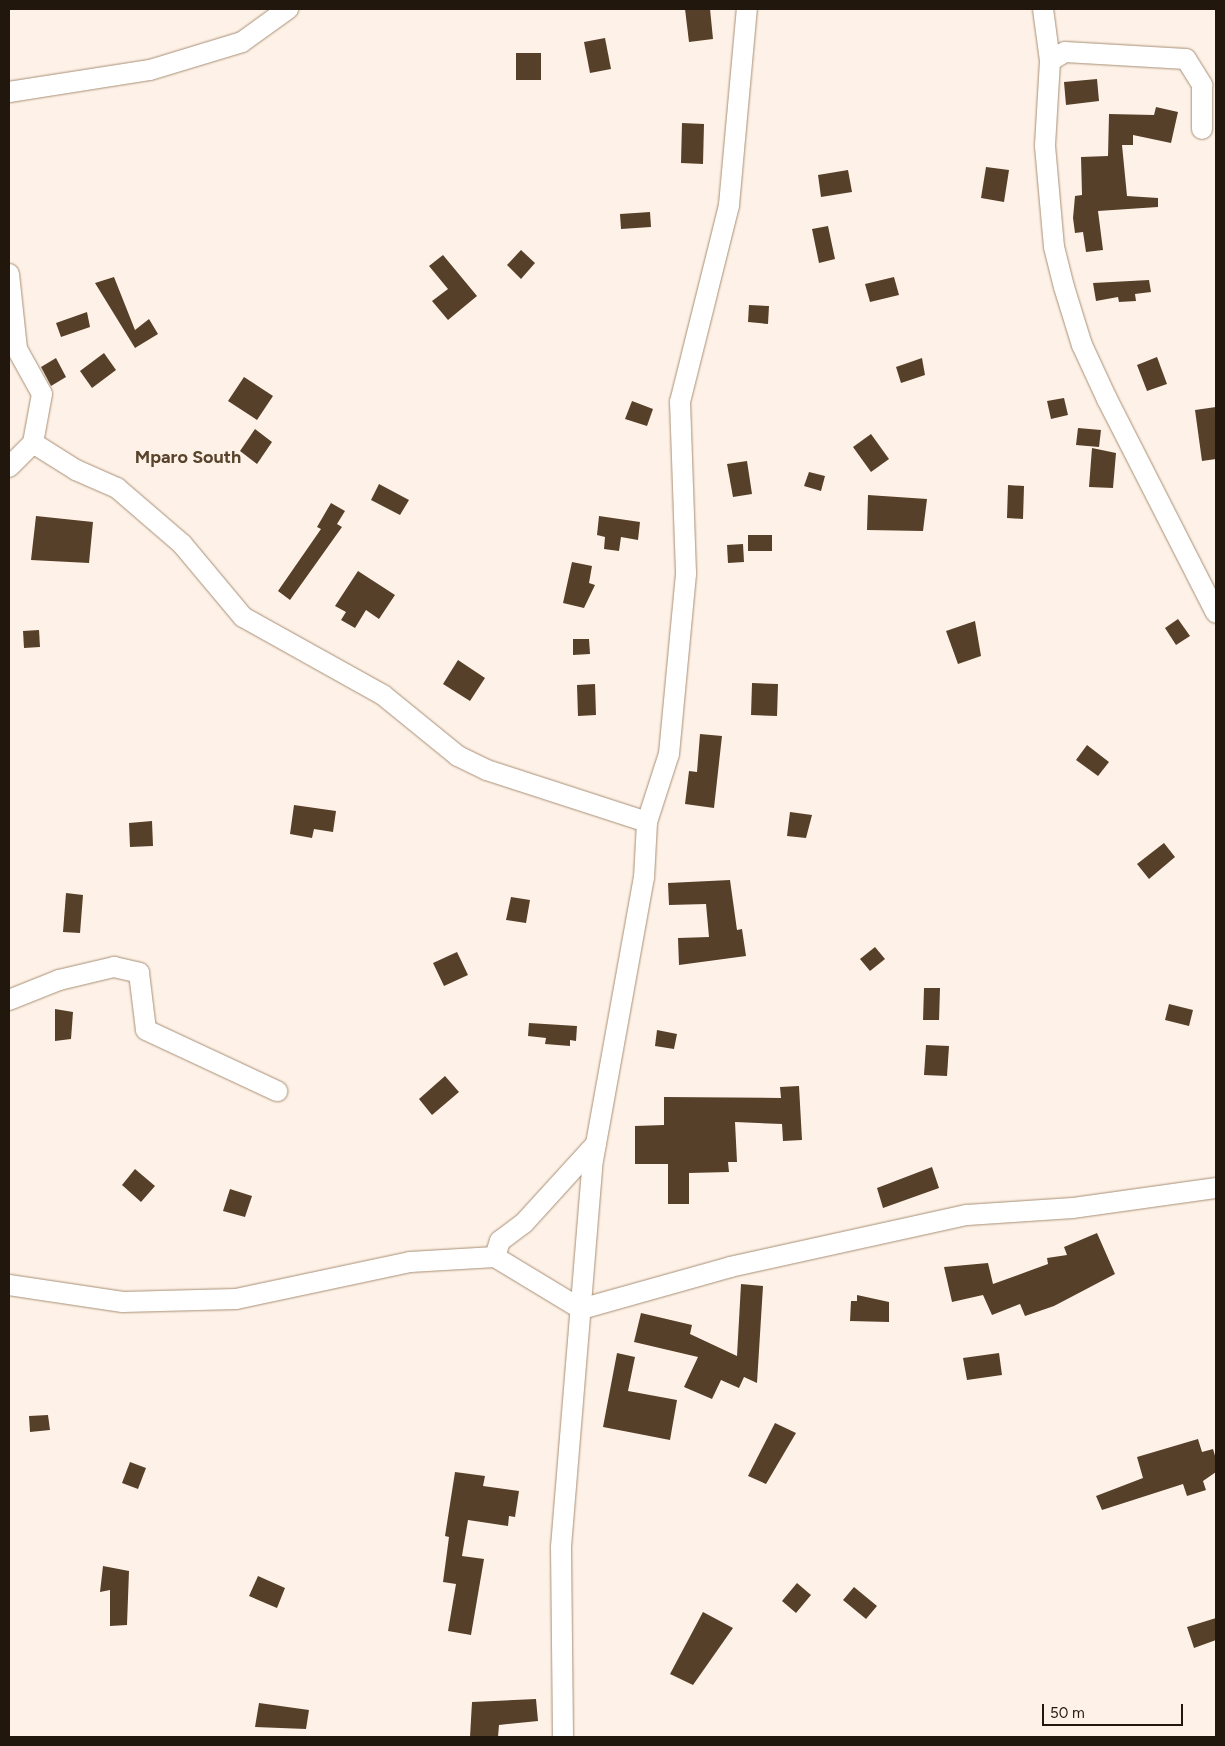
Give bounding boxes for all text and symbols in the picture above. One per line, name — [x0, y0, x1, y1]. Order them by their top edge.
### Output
district label: Mparo South — [135, 446, 241, 468]
scale bar — [1045, 1694, 1186, 1726]
text: 50 m — [1050, 1704, 1085, 1722]

